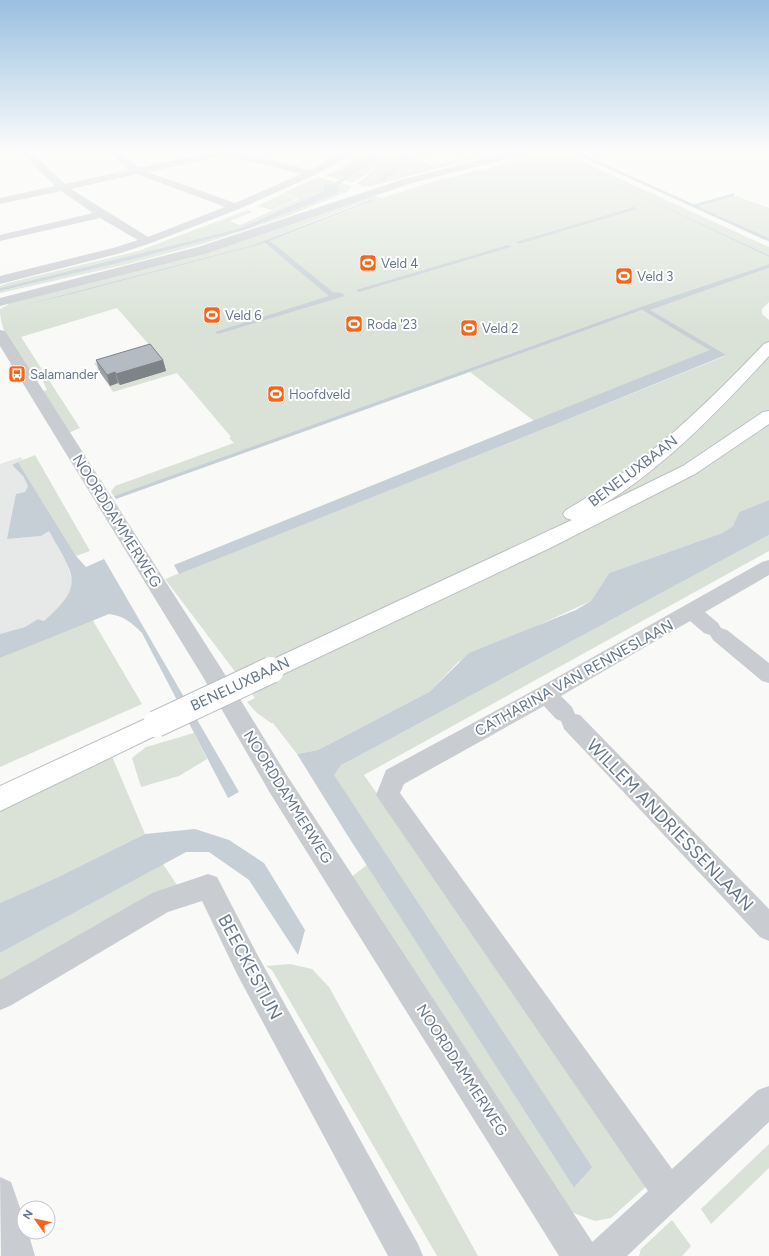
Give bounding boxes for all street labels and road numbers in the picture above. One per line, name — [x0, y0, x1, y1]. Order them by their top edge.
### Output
street label: BENELUXBAAN — [585, 432, 681, 510]
street label: NOORDDAMMERWEG — [69, 451, 165, 591]
street label: CATHARINA VAN RENNESLAAN — [472, 616, 676, 740]
street label: BENELUXBAAN — [188, 653, 292, 715]
street label: NOORDDAMMERWEG — [240, 727, 336, 867]
street label: WILLEM ANDRIESSENLAAN — [582, 734, 758, 916]
street label: BEECKESTIJN — [213, 911, 287, 1023]
street label: NOORDDAMMERWEG — [413, 1001, 511, 1139]

